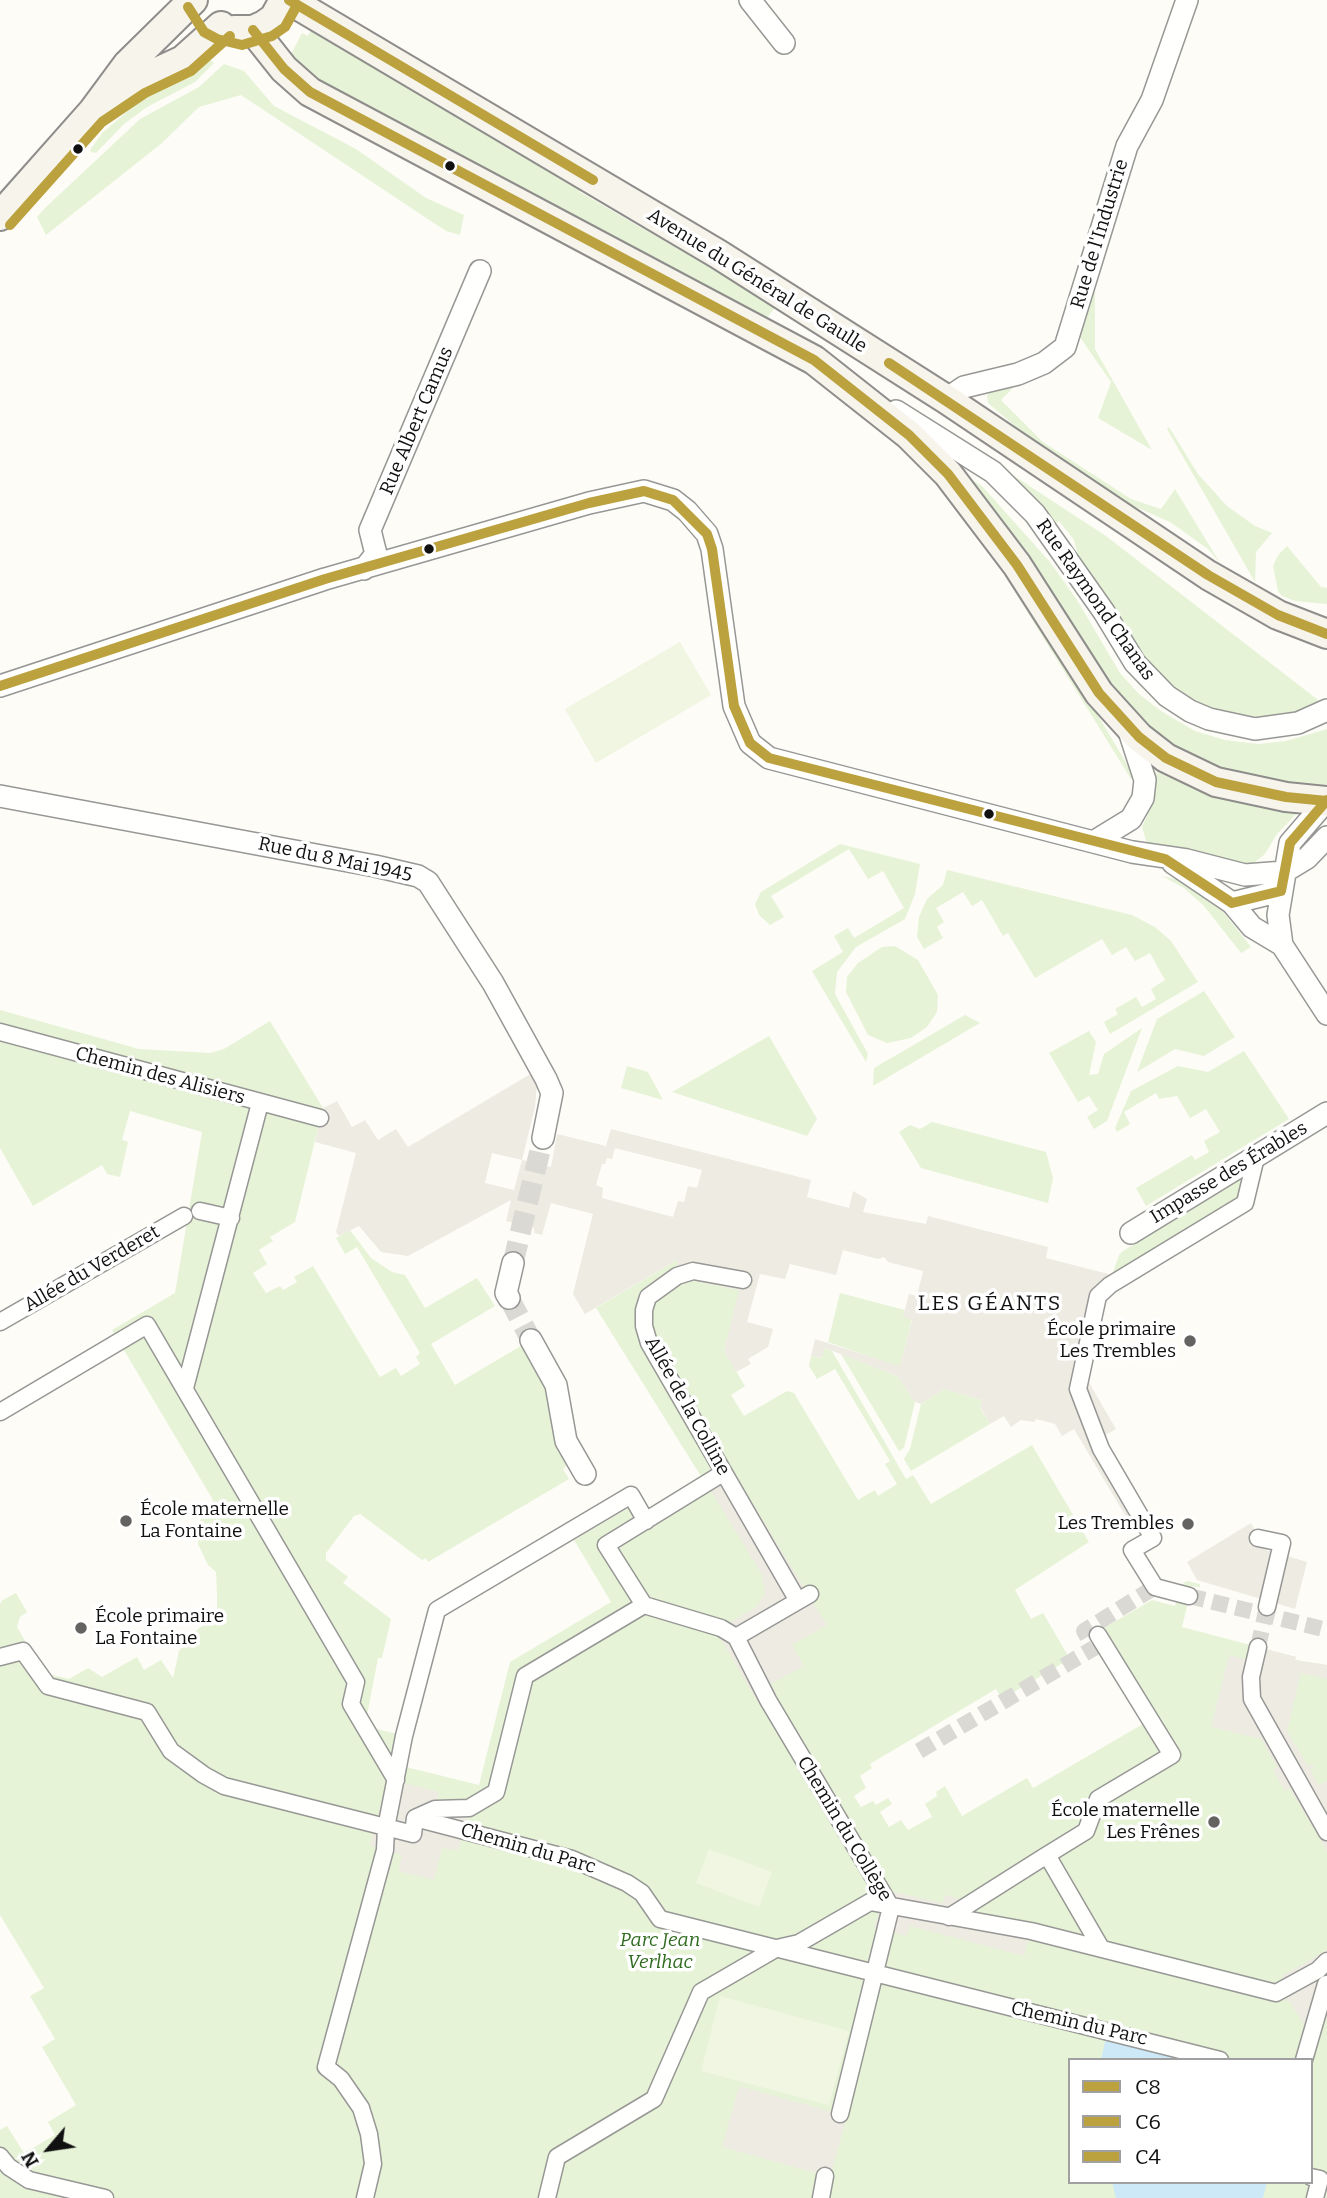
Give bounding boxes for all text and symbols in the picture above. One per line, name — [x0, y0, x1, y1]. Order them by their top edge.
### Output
unlabelled marker — [71, 142, 85, 156]
street label: Rue de l'Industrie — [1066, 157, 1134, 311]
unlabelled marker — [443, 159, 457, 173]
street label: Avenue du Général de Gaulle — [643, 204, 871, 358]
street label: Rue Albert Camus — [376, 344, 458, 498]
street label: Rue Raymond Chanas — [1031, 515, 1159, 685]
unlabelled marker — [422, 542, 436, 556]
unlabelled marker — [982, 807, 996, 821]
street label: Rue du 8 Mai 1945 — [256, 833, 414, 887]
street label: Chemin des Alisiers — [73, 1042, 247, 1110]
street label: Impasse des Érables — [1146, 1117, 1312, 1229]
street label: Allée du Verderet — [20, 1221, 164, 1317]
district label: LES GÉANTS — [919, 1291, 1061, 1317]
place label: École primaire Les Trembles — [1047, 1319, 1176, 1363]
street label: Allée de la Colline — [639, 1333, 735, 1479]
marker: École primaire Les Trembles — [1182, 1333, 1198, 1349]
place label: École maternelle La Fontaine — [140, 1499, 289, 1543]
marker: École maternelle La Fontaine — [118, 1513, 134, 1529]
place label: Les Trembles — [1057, 1513, 1174, 1535]
marker: Les Trembles — [1180, 1516, 1196, 1532]
place label: École primaire La Fontaine — [95, 1606, 224, 1650]
marker: École primaire La Fontaine — [73, 1620, 89, 1636]
street label: Chemin du Collège — [792, 1752, 896, 1906]
place label: École maternelle Les Frênes — [1051, 1800, 1200, 1844]
marker: École maternelle Les Frênes — [1206, 1814, 1222, 1830]
street label: Chemin du Parc — [458, 1819, 598, 1879]
park label: Parc Jean Verlhac — [620, 1930, 700, 1974]
street label: Chemin du Parc — [1009, 1997, 1149, 2051]
legend — [1068, 2058, 1313, 2184]
text: C8 — [1135, 2074, 1161, 2100]
text: C6 — [1135, 2109, 1161, 2135]
north arrow — [14, 2114, 84, 2184]
text: C4 — [1135, 2144, 1161, 2170]
text: N — [17, 2147, 44, 2171]

